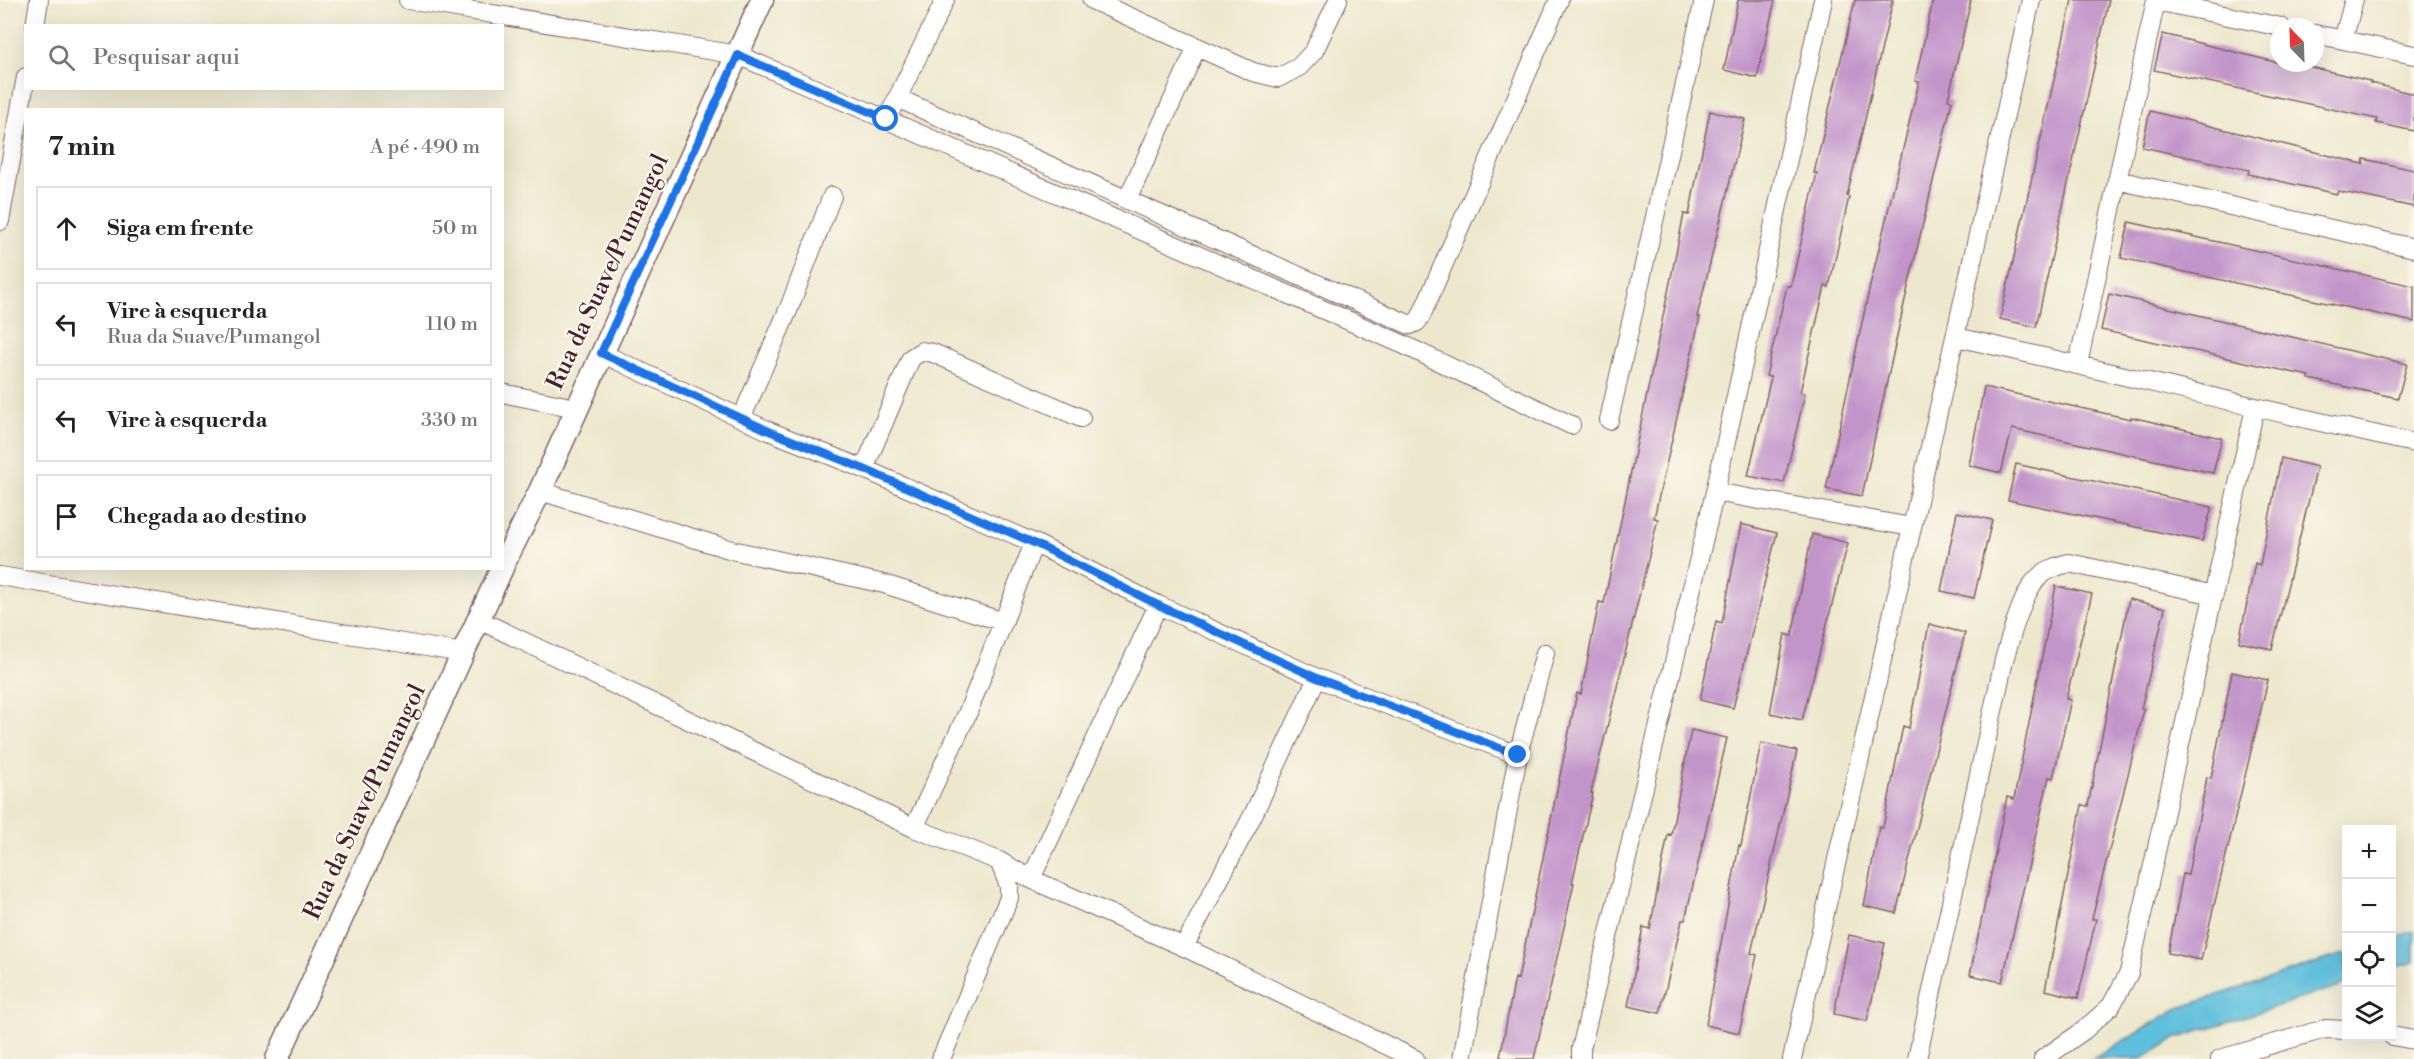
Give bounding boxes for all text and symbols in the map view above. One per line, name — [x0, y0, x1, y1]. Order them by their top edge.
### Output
north arrow — [2270, 18, 2324, 72]
search box — [24, 24, 504, 90]
icon: search — [45, 41, 78, 74]
text: Pesquisar aqui — [93, 44, 240, 71]
route start — [872, 105, 898, 131]
text: 7 min — [48, 131, 115, 163]
text: A pé · 490 m — [370, 135, 480, 160]
street label: Rua da Suave/Pumangol — [540, 149, 676, 395]
icon: ahead — [50, 212, 83, 245]
text: Siga em frente — [107, 215, 254, 242]
text: 50 m — [432, 216, 478, 241]
text: Vire à esquerda — [107, 298, 267, 325]
icon: left — [50, 308, 83, 341]
text: 110 m — [426, 312, 478, 337]
text: Rua da Suave/Pumangol — [107, 325, 321, 350]
icon: left — [50, 404, 83, 437]
text: Vire à esquerda — [107, 407, 267, 434]
text: 330 m — [421, 408, 478, 433]
icon: arrive — [50, 500, 83, 533]
text: Chegada ao destino — [107, 503, 307, 530]
street label: Rua da Suave/Pumangol — [297, 679, 433, 925]
route end — [1504, 741, 1530, 767]
map controls — [2342, 825, 2396, 1041]
button: + — [2342, 825, 2396, 879]
button: − — [2342, 879, 2396, 933]
button: locate — [2342, 933, 2396, 987]
button: layers — [2342, 987, 2396, 1041]

